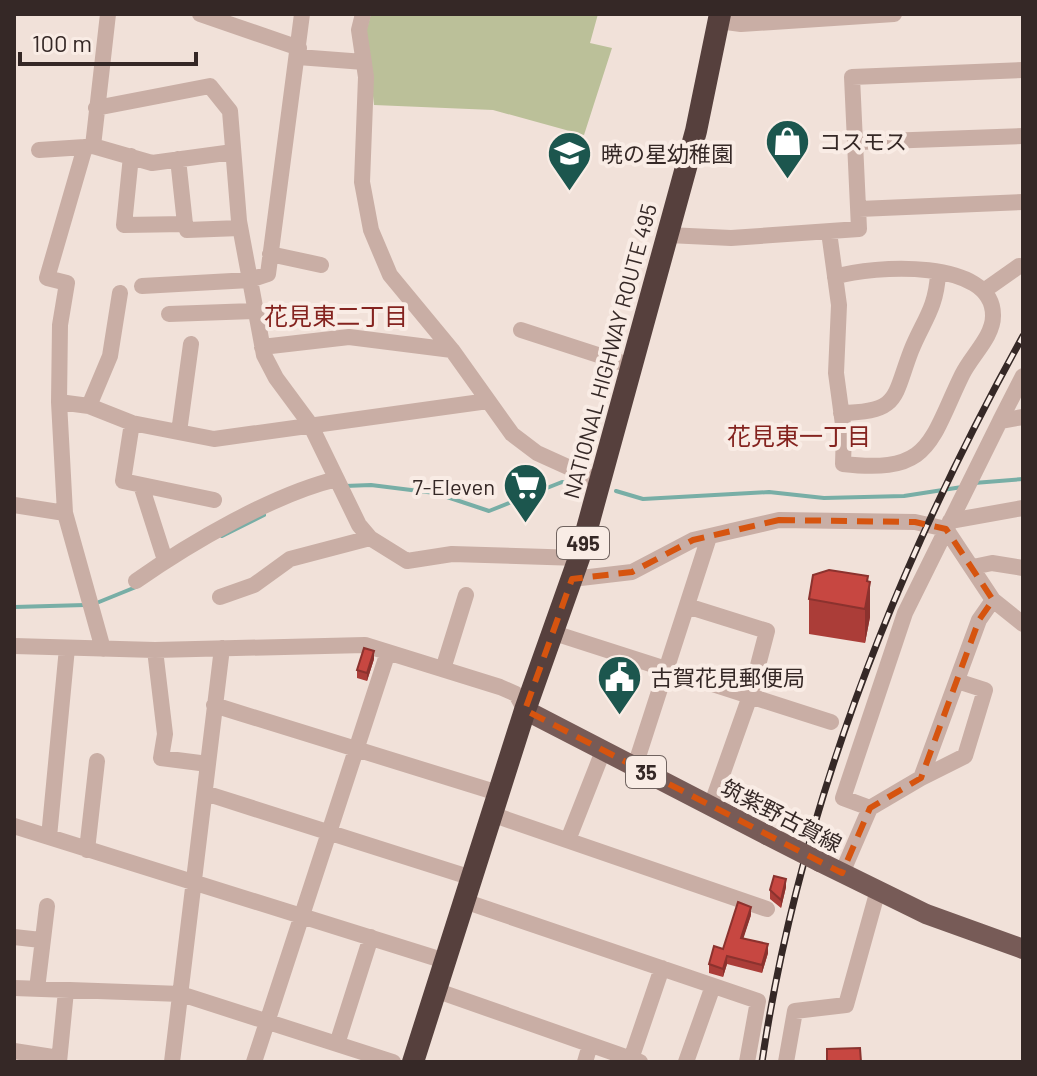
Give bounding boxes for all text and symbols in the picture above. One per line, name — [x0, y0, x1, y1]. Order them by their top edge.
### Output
scale bar — [20, 16, 196, 66]
text: 100 m — [32, 28, 92, 57]
shop icon: コスモス — [764, 117, 812, 180]
place label: コスモス — [819, 128, 907, 154]
school or university icon: 暁の星幼稚園 — [546, 129, 594, 192]
place label: 暁の星幼稚園 — [601, 140, 733, 166]
street label: NATIONAL HIGHWAY ROUTE 495 — [557, 201, 661, 501]
district label: 花見東二丁目 — [264, 301, 408, 330]
district label: 花見東一丁目 — [727, 421, 871, 450]
supermarket icon: 7-Eleven — [502, 462, 550, 525]
place label: 7-Eleven — [412, 473, 495, 499]
road number: 495 — [557, 527, 609, 559]
public building icon: 古賀花見郵便局 — [596, 653, 644, 716]
place label: 古賀花見郵便局 — [651, 664, 805, 690]
road number: 35 — [626, 756, 666, 788]
street label: 筑紫野古賀線 — [717, 773, 847, 857]

